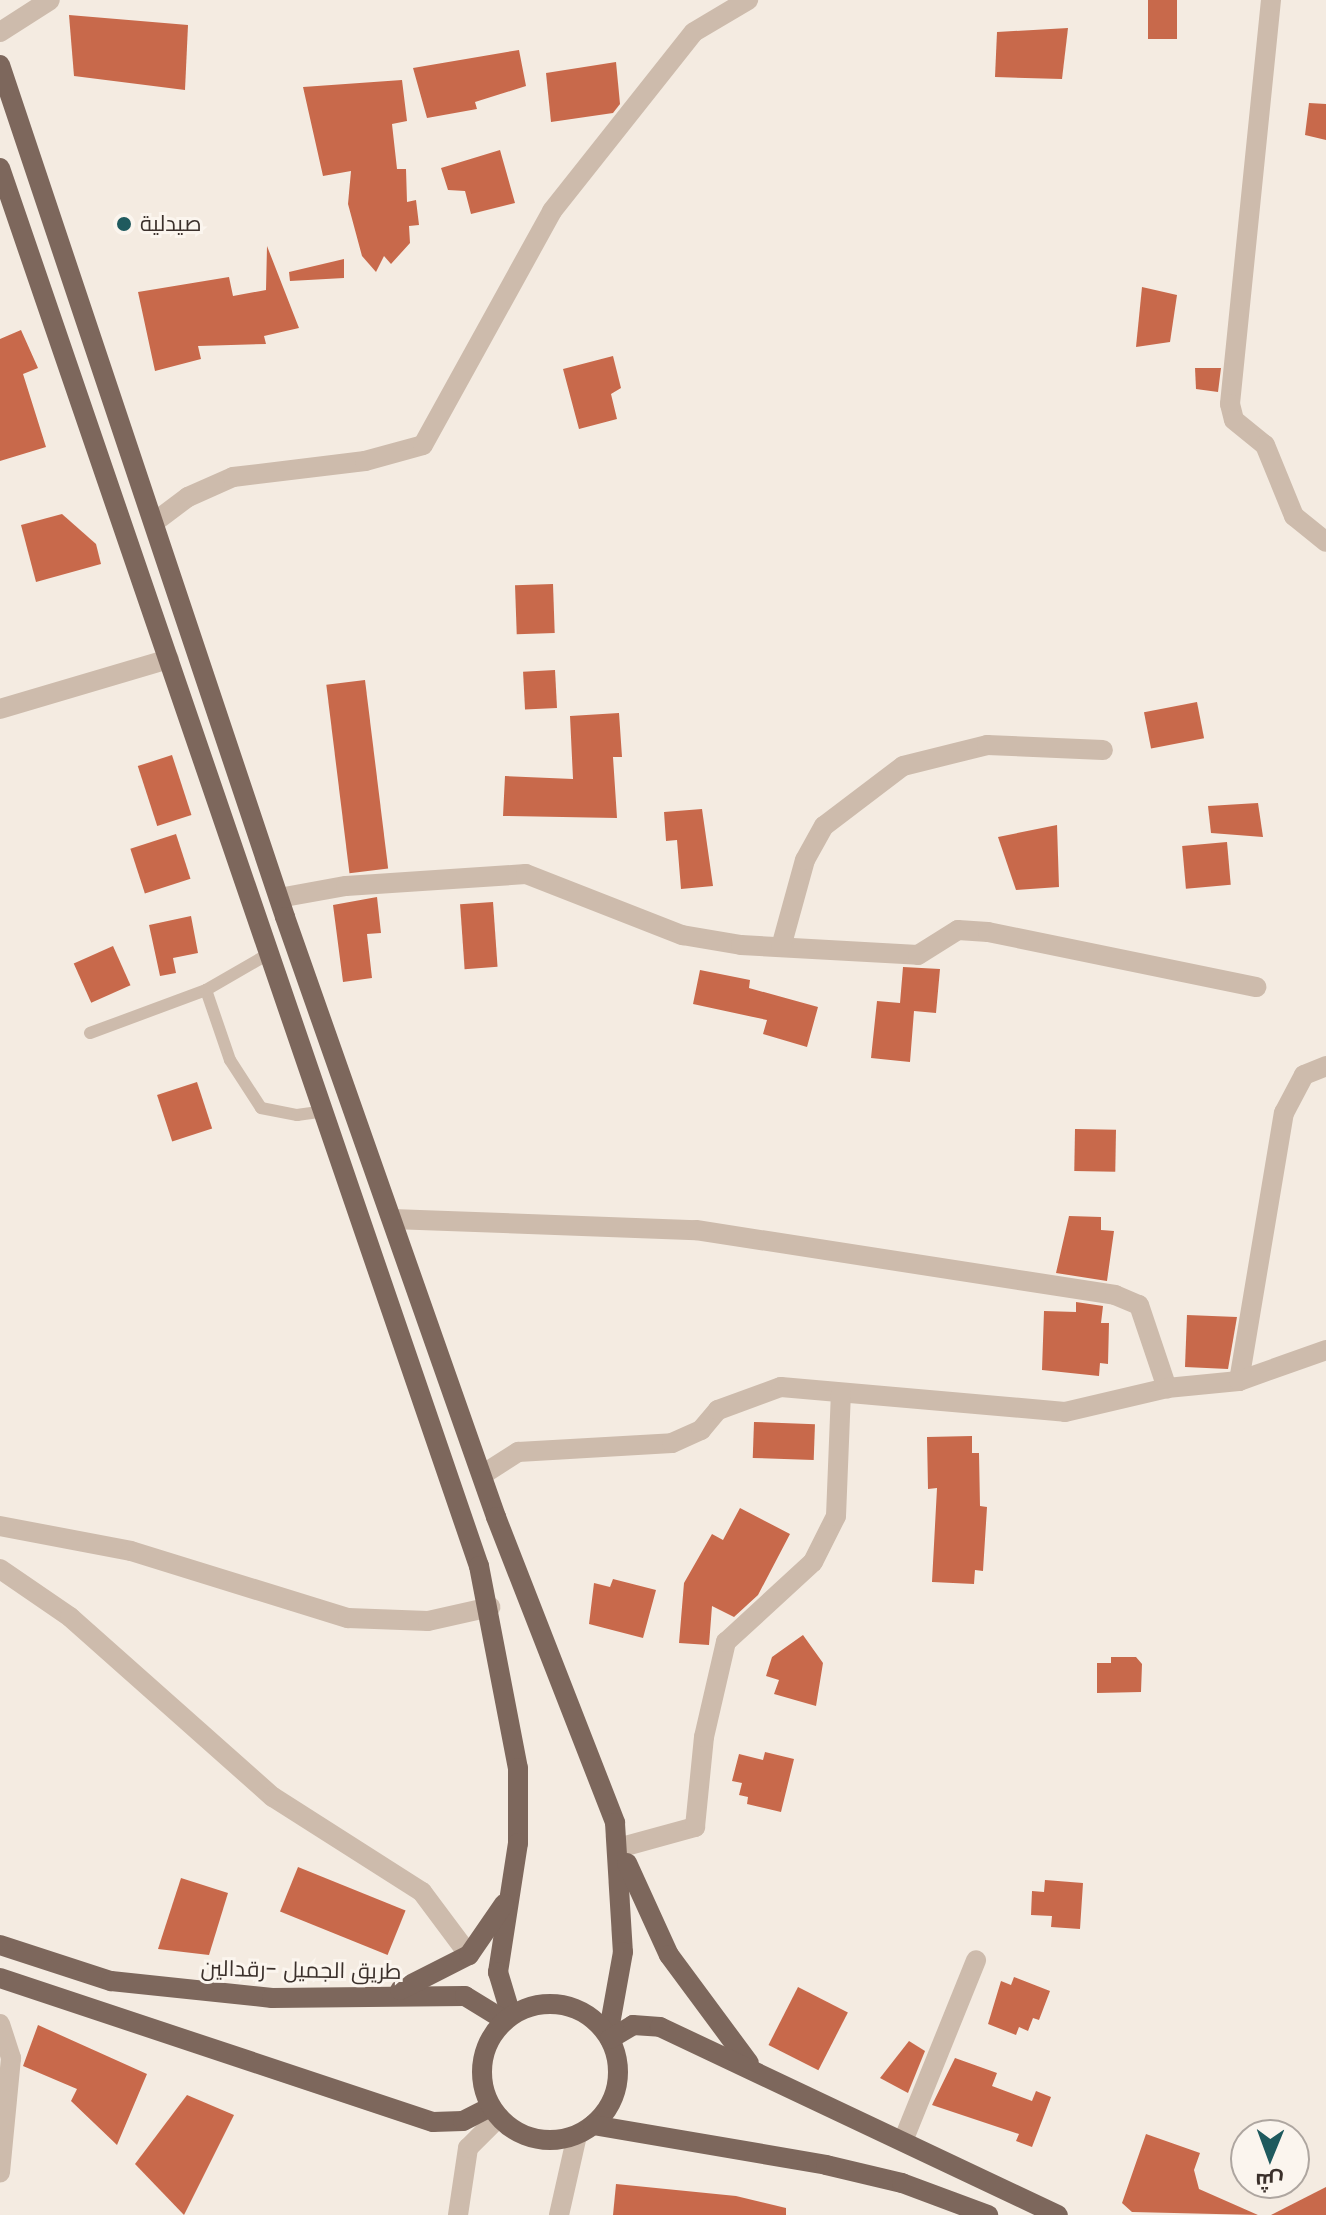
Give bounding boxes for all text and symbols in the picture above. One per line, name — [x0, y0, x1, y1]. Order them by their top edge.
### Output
place label: صيدلية — [140, 211, 202, 237]
marker: صيدلية — [115, 215, 133, 233]
street label: طريق الجميل -رقدالين — [200, 1955, 402, 1985]
north arrow — [1230, 2119, 1310, 2199]
text: ش — [1255, 2166, 1284, 2197]

